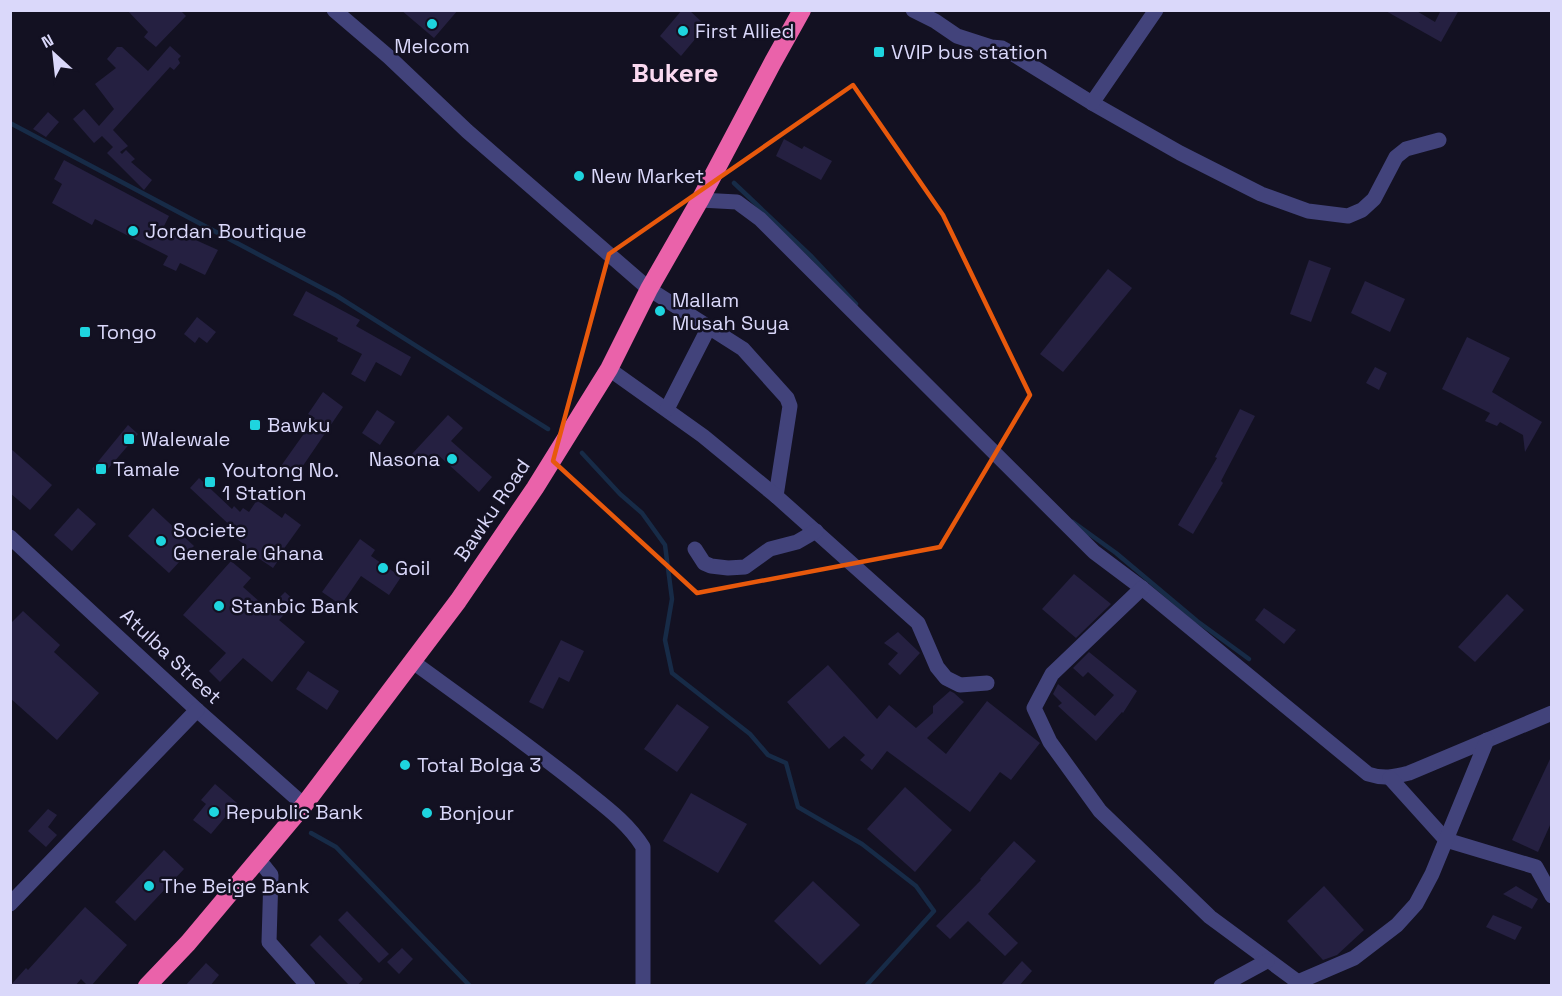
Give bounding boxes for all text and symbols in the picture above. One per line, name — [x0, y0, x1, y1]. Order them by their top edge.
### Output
marker: Melcom — [425, 17, 439, 31]
place label: First Allied — [695, 18, 794, 44]
north arrow — [24, 24, 84, 84]
marker: First Allied — [676, 24, 690, 38]
text: N — [38, 29, 57, 53]
place label: Melcom — [394, 33, 470, 59]
place label: VVIP bus station — [891, 39, 1048, 65]
marker: VVIP bus station — [872, 45, 886, 59]
district label: Bukere — [632, 56, 719, 90]
place label: New Market — [591, 163, 704, 189]
marker: New Market — [572, 169, 586, 183]
place label: Jordan Boutique — [145, 218, 307, 244]
marker: Jordan Boutique — [126, 224, 140, 238]
place label: Mallam Musah Suya — [672, 287, 789, 336]
marker: Mallam Musah Suya — [653, 304, 667, 318]
place label: Tongo — [97, 319, 157, 345]
marker: Tongo — [78, 325, 92, 339]
place label: Bawku — [267, 412, 331, 438]
marker: Bawku — [248, 418, 262, 432]
place label: Walewale — [141, 426, 230, 452]
marker: Walewale — [122, 432, 136, 446]
place label: Nasona — [369, 446, 440, 472]
marker: Nasona — [445, 452, 459, 466]
street label: Bawku Road — [448, 454, 536, 566]
place label: Tamale — [113, 456, 180, 482]
place label: Youtong No. 1 Station — [222, 457, 339, 506]
marker: Tamale — [94, 462, 108, 476]
marker: Youtong No. 1 Station — [203, 475, 217, 489]
place label: Societe Generale Ghana — [173, 517, 323, 566]
marker: Societe Generale Ghana — [154, 534, 168, 548]
place label: Goil — [395, 555, 430, 581]
marker: Goil — [376, 561, 390, 575]
place label: Stanbic Bank — [231, 593, 359, 619]
marker: Stanbic Bank — [212, 599, 226, 613]
street label: Atulba Street — [115, 602, 227, 710]
place label: Total Bolga 3 — [417, 752, 541, 778]
marker: Total Bolga 3 — [398, 758, 412, 772]
place label: Republic Bank — [226, 799, 363, 825]
place label: Bonjour — [439, 800, 514, 826]
marker: Republic Bank — [207, 805, 221, 819]
marker: Bonjour — [420, 806, 434, 820]
place label: The Beige Bank — [161, 873, 310, 899]
marker: The Beige Bank — [142, 879, 156, 893]

